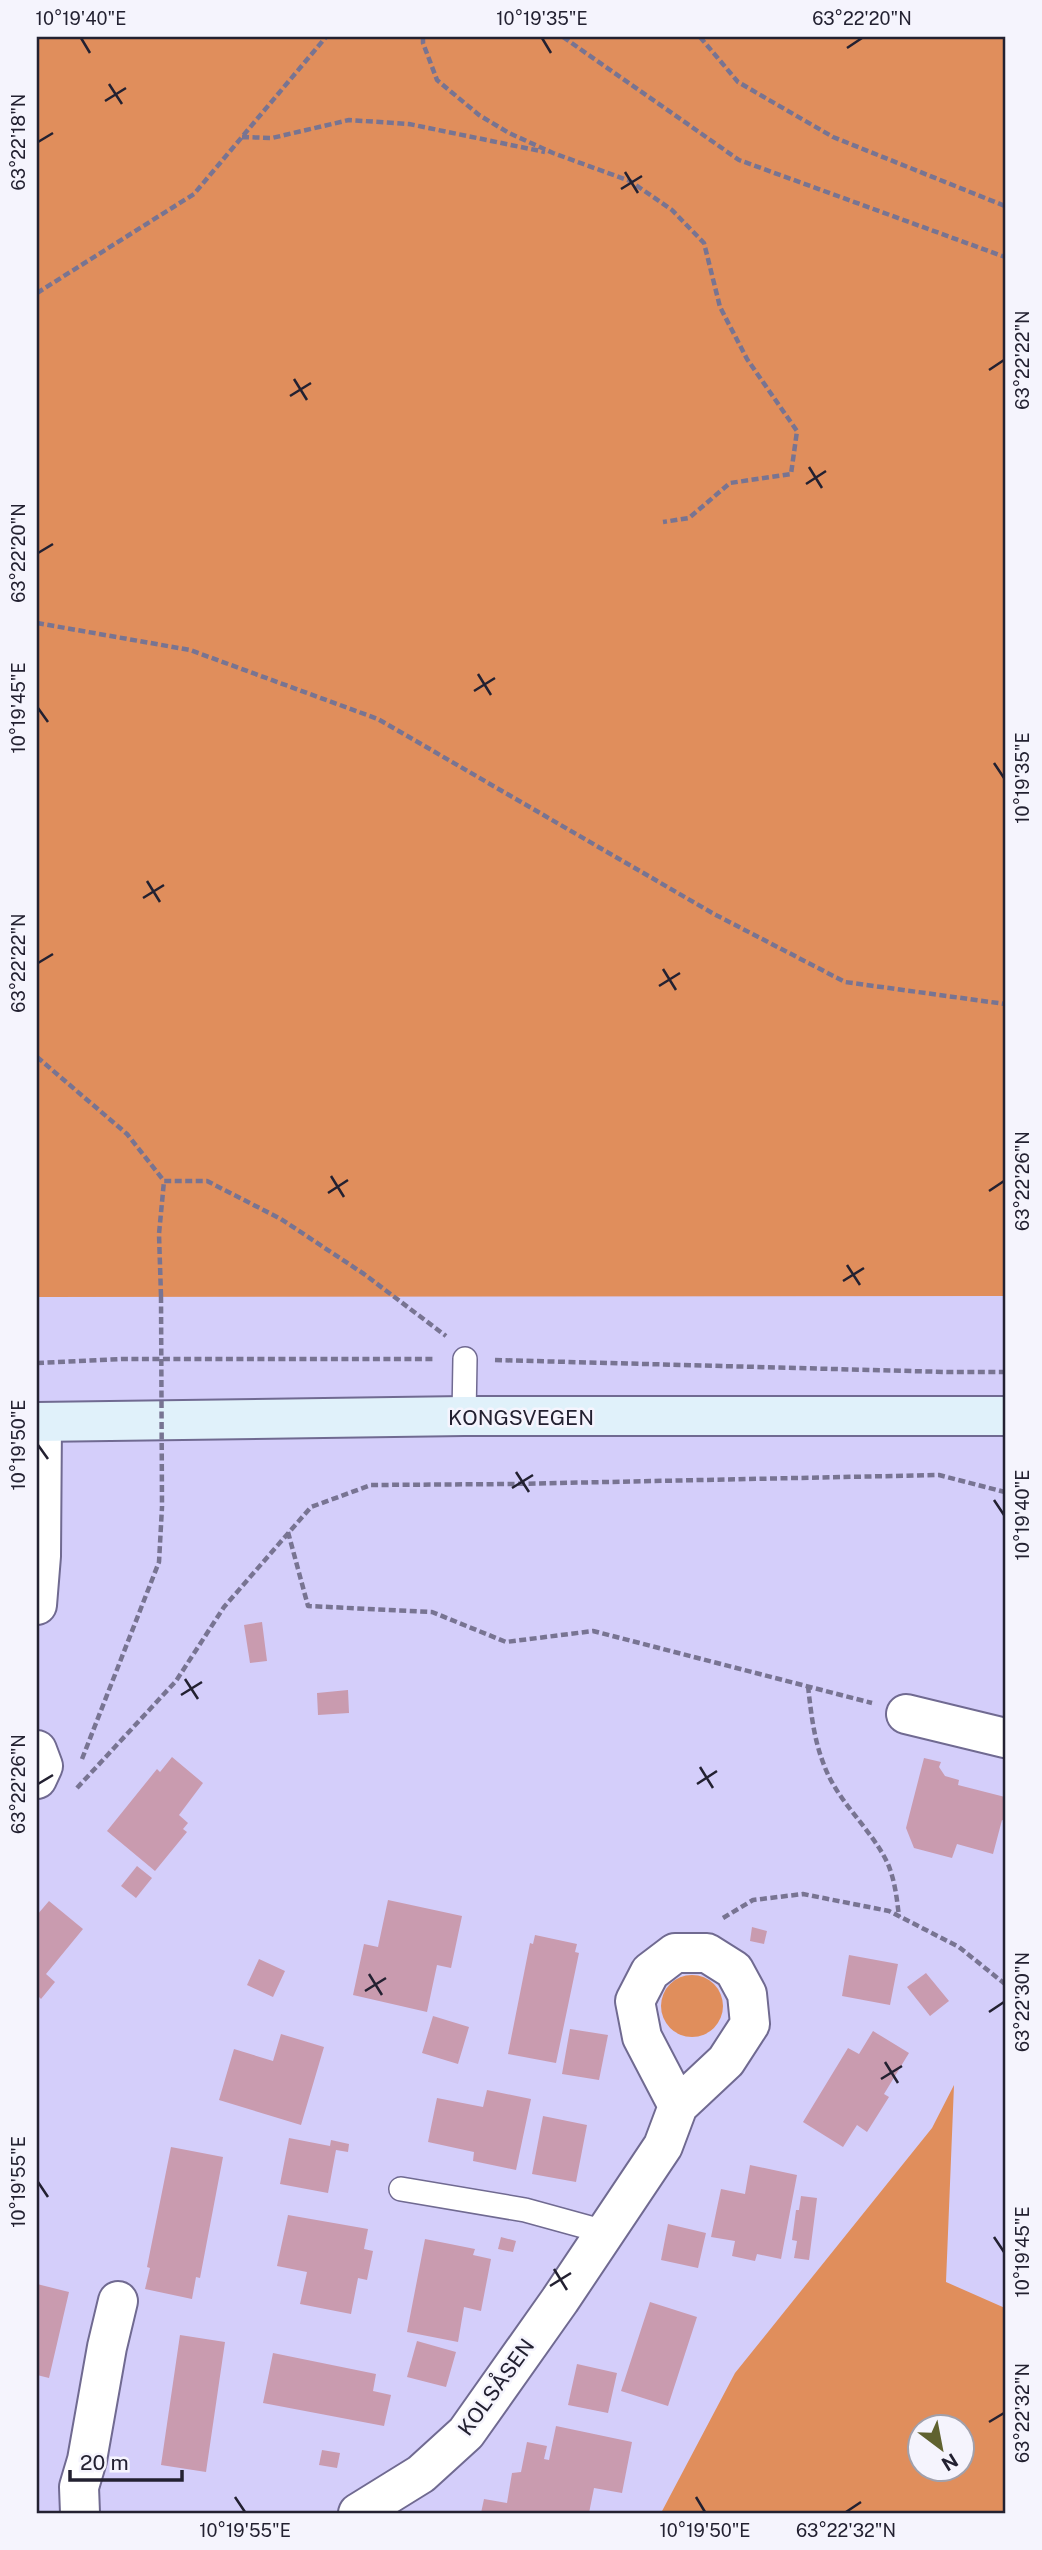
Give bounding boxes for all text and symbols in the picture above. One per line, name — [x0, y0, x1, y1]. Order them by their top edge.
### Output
text: 10°19'40"E — [36, 8, 126, 29]
text: 10°19'35"E — [496, 8, 588, 29]
text: 63°22'20"N — [812, 8, 912, 29]
text: 63°22'18"N — [8, 94, 29, 190]
text: 63°22'22"N — [1012, 310, 1033, 410]
text: 63°22'20"N — [8, 503, 29, 603]
text: 10°19'45"E — [8, 662, 29, 754]
text: 10°19'35"E — [1012, 732, 1033, 824]
text: 63°22'22"N — [8, 913, 29, 1013]
text: 63°22'26"N — [1012, 1131, 1033, 1231]
text: 10°19'50"E — [8, 1399, 29, 1491]
street label: KONGSVEGEN — [448, 1405, 594, 1430]
text: 10°19'40"E — [1012, 1470, 1033, 1560]
text: 63°22'26"N — [8, 1734, 29, 1834]
text: 63°22'30"N — [1012, 1952, 1033, 2052]
text: 10°19'55"E — [8, 2136, 29, 2228]
text: 10°19'45"E — [1012, 2206, 1033, 2298]
street label: KOLSÅSEN — [452, 2333, 539, 2440]
text: 63°22'32"N — [1012, 2363, 1033, 2463]
north arrow — [906, 2414, 976, 2484]
scale bar — [70, 2438, 182, 2482]
text: N — [938, 2449, 962, 2476]
text: 20 m — [80, 2450, 129, 2475]
text: 10°19'55"E — [199, 2520, 291, 2541]
text: 10°19'50"E — [659, 2520, 751, 2541]
text: 63°22'32"N — [796, 2520, 896, 2541]

